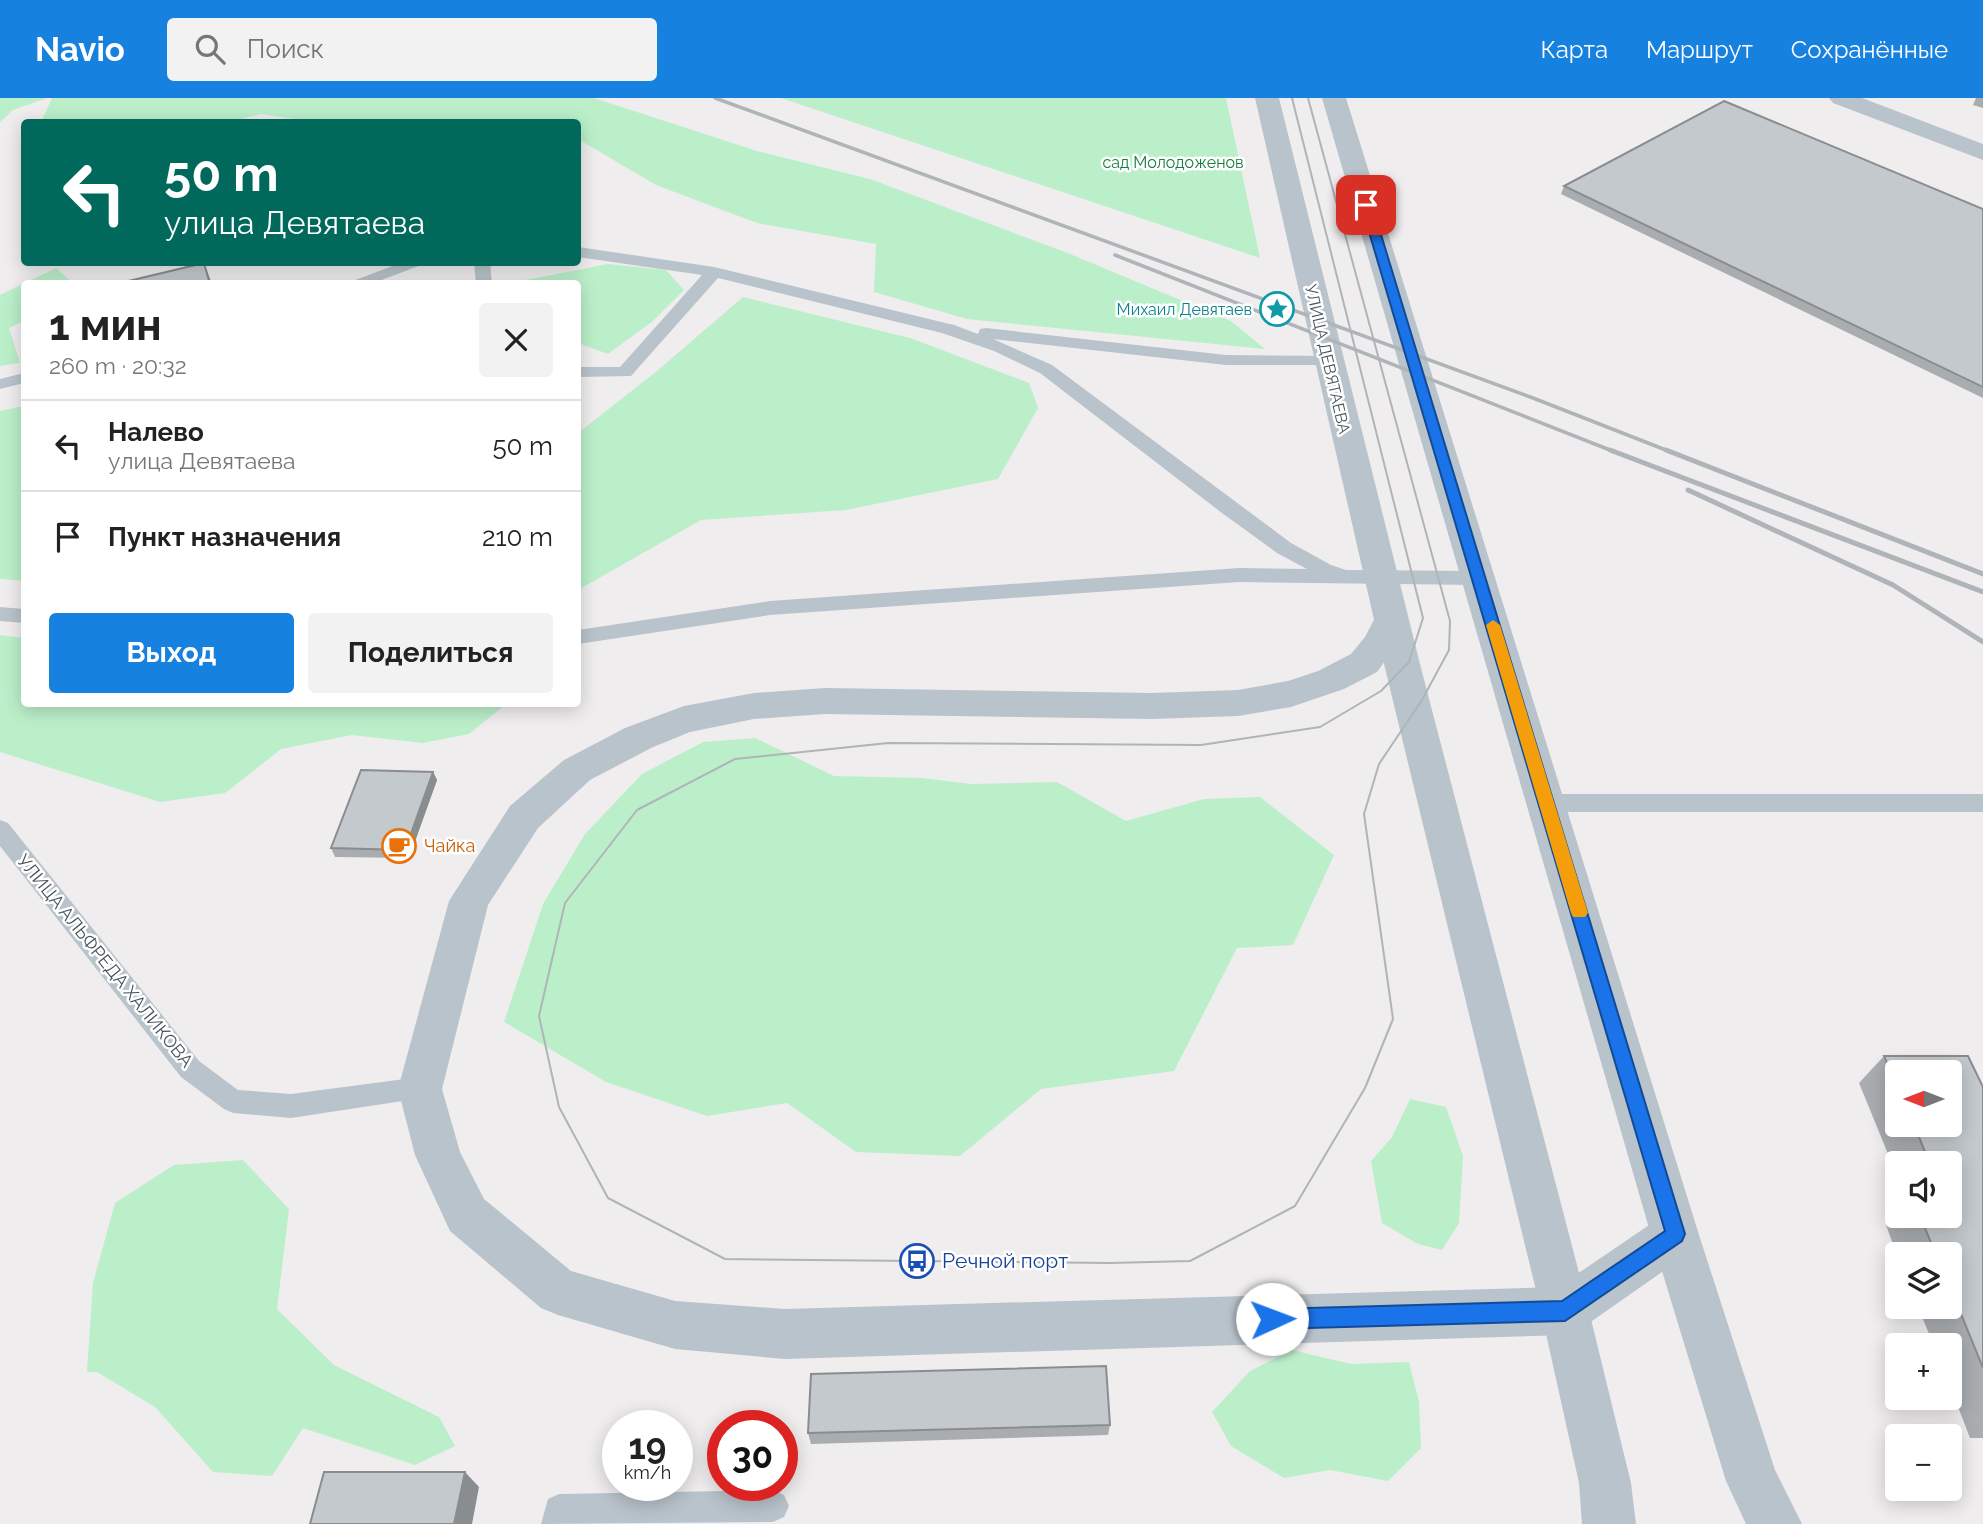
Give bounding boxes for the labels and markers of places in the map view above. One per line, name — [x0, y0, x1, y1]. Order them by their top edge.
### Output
pin — [1336, 175, 1396, 235]
place icon: Михаил Девятаев — [1258, 290, 1296, 328]
place label: Михаил Девятаев — [1117, 300, 1252, 319]
cafe icon: Чайка — [380, 827, 418, 865]
place label: Чайка — [424, 835, 475, 856]
bus stop icon: Речной порт — [898, 1242, 936, 1280]
place label: Речной порт — [942, 1248, 1068, 1273]

